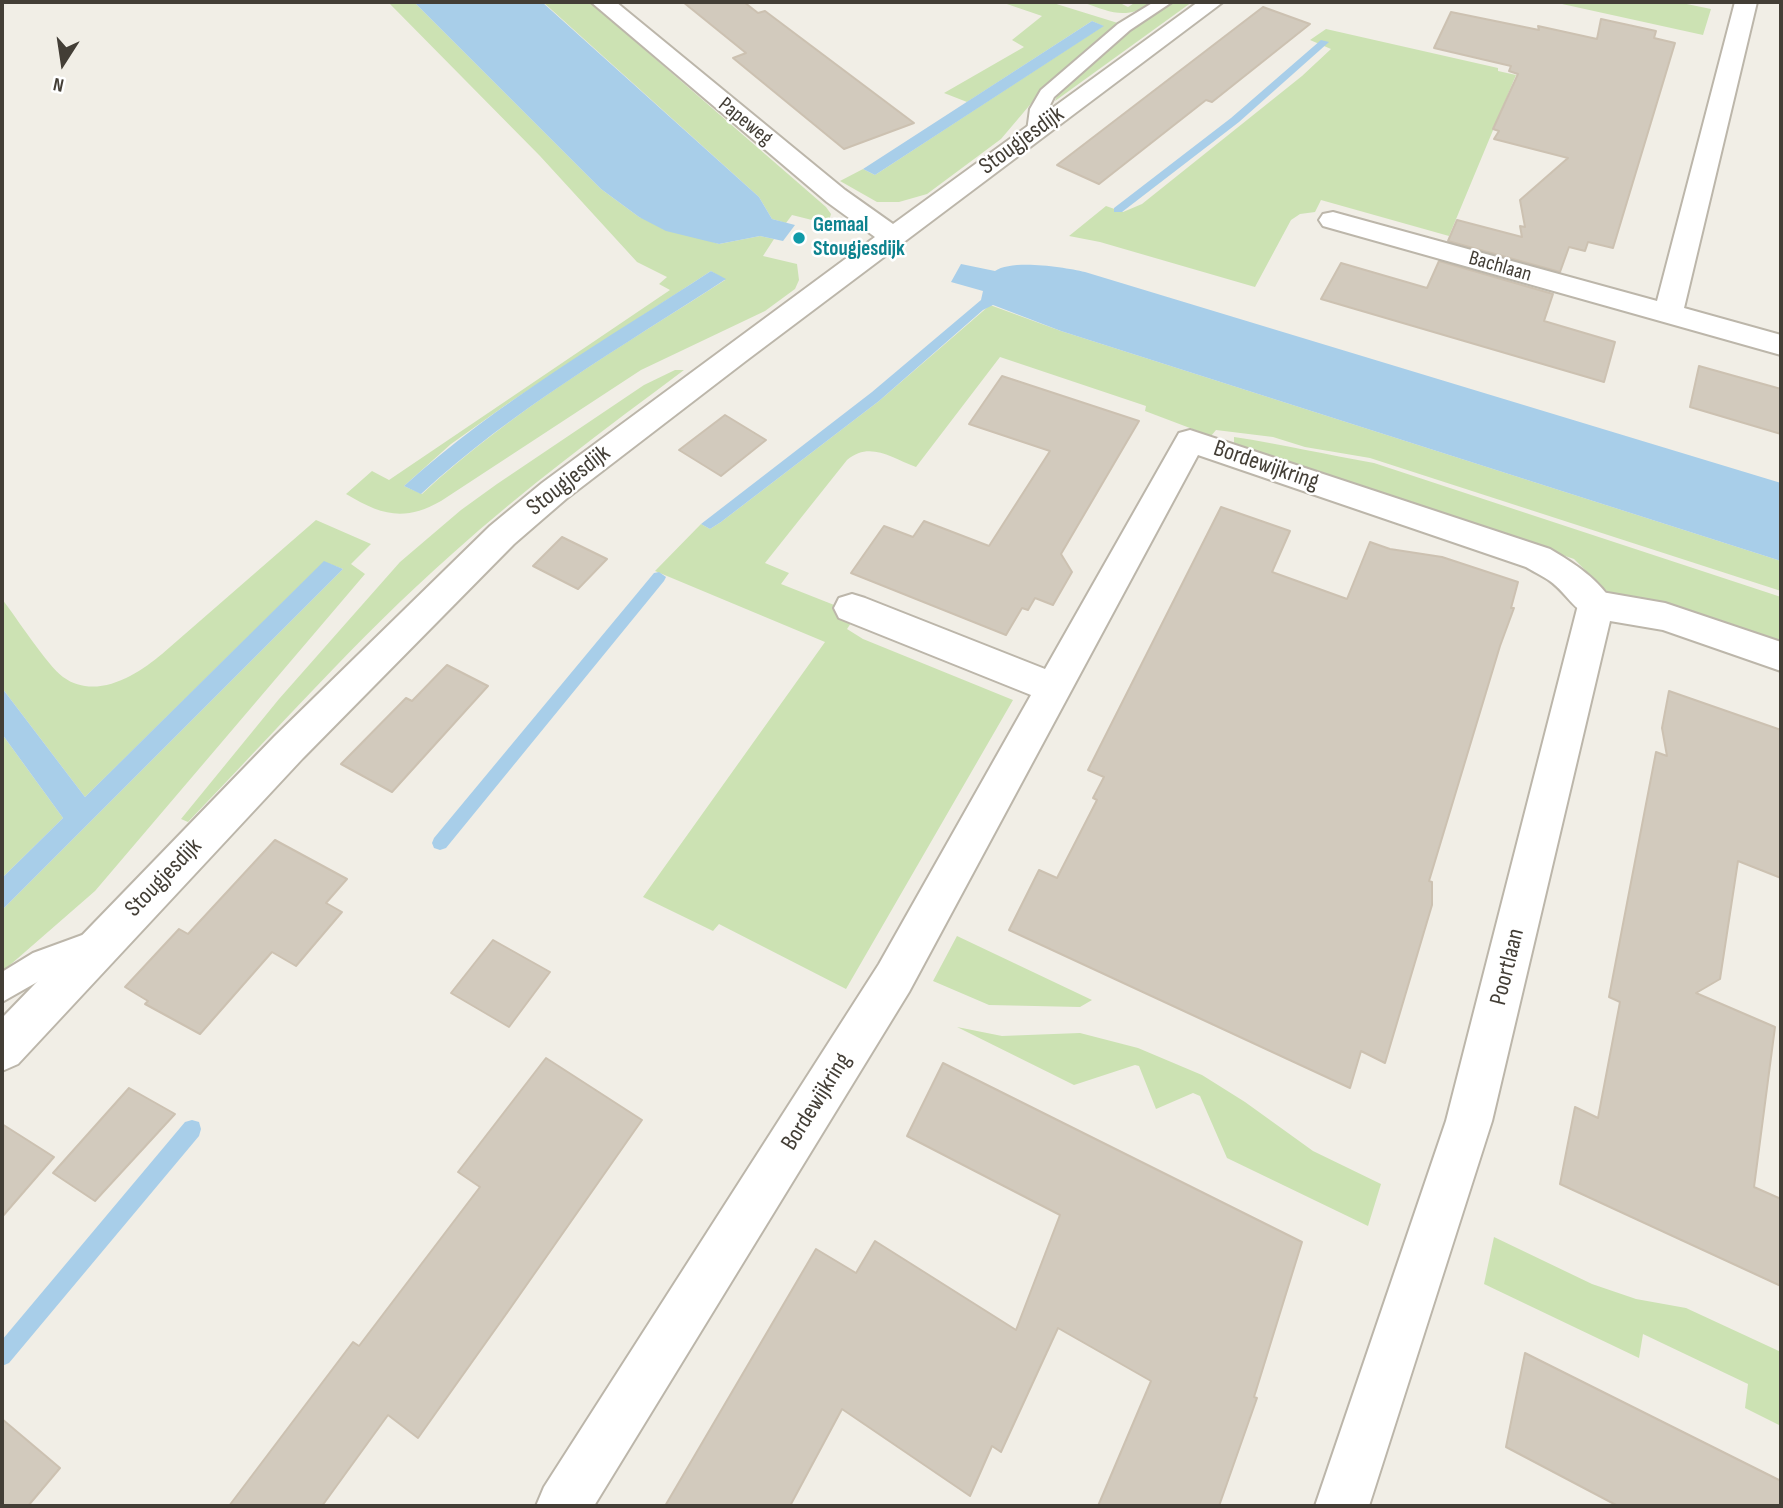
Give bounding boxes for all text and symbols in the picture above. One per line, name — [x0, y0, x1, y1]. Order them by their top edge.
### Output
north arrow — [28, 28, 98, 98]
text: N — [51, 72, 66, 96]
street label: Papeweg — [713, 93, 777, 151]
street label: Stougjesdijk — [974, 101, 1070, 181]
place label: Gemaal Stougjesdijk — [813, 213, 905, 263]
marker: Gemaal Stougjesdijk — [791, 230, 807, 246]
street label: Bachlaan — [1466, 246, 1534, 288]
street label: Bordewijkring — [1210, 435, 1322, 497]
street label: Stougjesdijk — [522, 439, 616, 523]
street label: Stougjesdijk — [120, 833, 208, 923]
street label: Poortlaan — [1485, 926, 1531, 1008]
street label: Bordewijkring — [776, 1048, 858, 1156]

